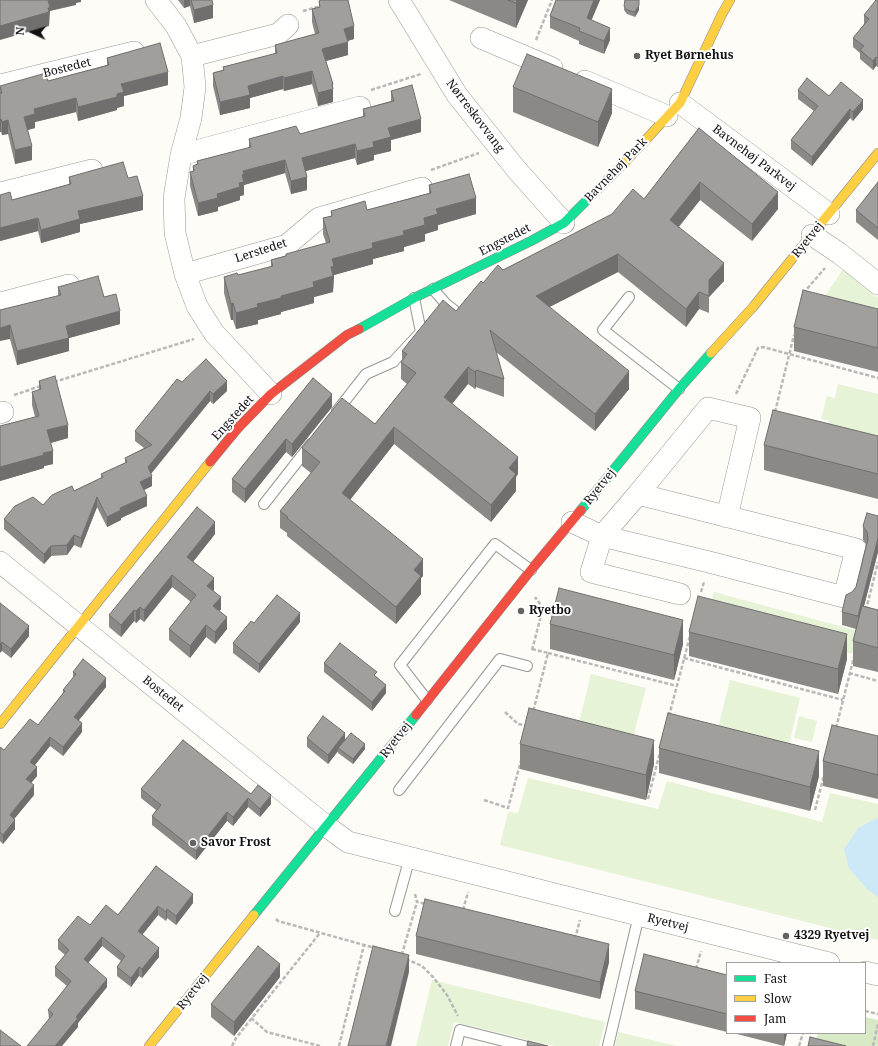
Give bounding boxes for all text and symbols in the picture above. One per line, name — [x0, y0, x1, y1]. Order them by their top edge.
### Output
north arrow — [12, 12, 52, 52]
text: N — [12, 26, 27, 36]
place label: Ryet Børnehus — [645, 49, 733, 63]
marker: Ryet Børnehus — [632, 51, 642, 61]
street label: Bostedet — [42, 55, 92, 81]
street label: Nørreskovvang — [443, 77, 507, 155]
street label: Bavnehøj Parkvej — [709, 122, 799, 194]
street label: Bavnehøj Park — [582, 135, 650, 205]
street label: Ryetvej — [789, 219, 827, 261]
street label: Engstedet — [477, 221, 533, 259]
street label: Lerstedet — [233, 236, 289, 266]
street label: Engstedet — [209, 392, 257, 444]
street label: Ryetvej — [581, 466, 619, 508]
place label: Ryetbo — [529, 604, 571, 618]
marker: Ryetbo — [516, 606, 526, 616]
street label: Bostedet — [139, 673, 187, 715]
street label: Ryetvej — [377, 719, 415, 761]
place label: Savor Frost — [201, 836, 271, 850]
marker: Savor Frost — [188, 838, 198, 848]
street label: Ryetvej — [646, 911, 690, 935]
place label: 4329 Ryetvej — [794, 929, 869, 943]
marker: 4329 Ryetvej — [781, 931, 791, 941]
legend — [726, 962, 866, 1034]
text: Fast — [764, 970, 787, 987]
street label: Ryetvej — [174, 971, 212, 1013]
text: Slow — [764, 990, 792, 1007]
text: Jam — [764, 1010, 786, 1027]

